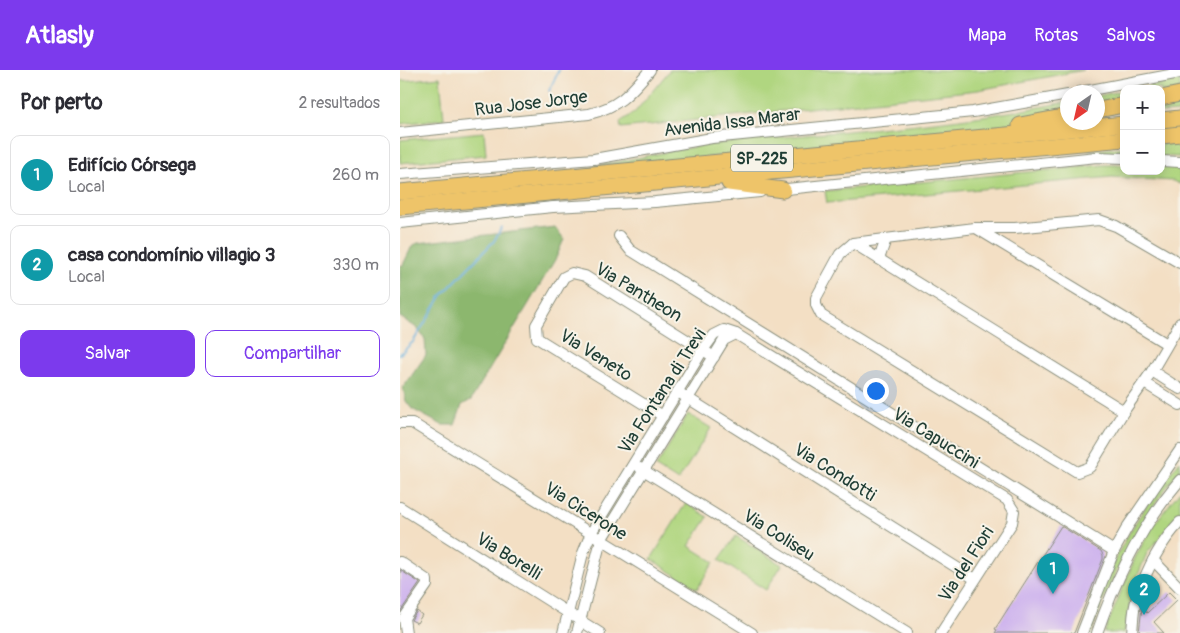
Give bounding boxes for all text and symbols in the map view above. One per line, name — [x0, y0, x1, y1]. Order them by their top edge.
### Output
text: Atlasly — [25, 21, 94, 50]
text: Mapa — [968, 24, 1006, 47]
text: Rotas — [1034, 24, 1078, 47]
text: Salvos — [1106, 24, 1155, 47]
street label: Rua Jose Jorge — [473, 85, 589, 122]
north arrow — [1060, 85, 1105, 130]
map controls — [1120, 85, 1165, 175]
button: + — [1120, 85, 1165, 130]
text: Por perto — [20, 89, 102, 116]
text: 2 resultados — [298, 93, 380, 113]
street label: Avenida Issa Marar — [662, 103, 802, 142]
button: − — [1120, 130, 1165, 175]
road number: SP-225 — [731, 145, 793, 172]
text: Edifício Córsega — [68, 153, 196, 177]
text: 1 — [34, 165, 40, 185]
text: 260 m — [332, 165, 379, 185]
text: Local — [68, 177, 105, 197]
text: casa condomínio villagio 3 — [68, 243, 275, 267]
text: 2 — [33, 255, 41, 275]
text: 330 m — [333, 255, 379, 275]
street label: Via Pantheon — [591, 257, 686, 327]
text: Local — [68, 267, 105, 287]
street label: Via Veneto — [555, 324, 637, 387]
street label: Via Fontana di Trevi — [613, 324, 712, 458]
button: Salvar — [20, 330, 195, 377]
button: Compartilhar — [205, 330, 380, 377]
your location — [863, 378, 889, 404]
street label: Via Capuccini — [888, 403, 983, 474]
street label: Via Condotti — [789, 438, 880, 507]
street label: Via Cicerone — [540, 477, 631, 546]
street label: Via Coliseu — [739, 504, 819, 567]
street label: Via del Fiori — [933, 522, 999, 606]
street label: Via Borelli — [472, 527, 546, 585]
pin: 1 — [1037, 553, 1069, 594]
pin: 2 — [1128, 574, 1160, 615]

